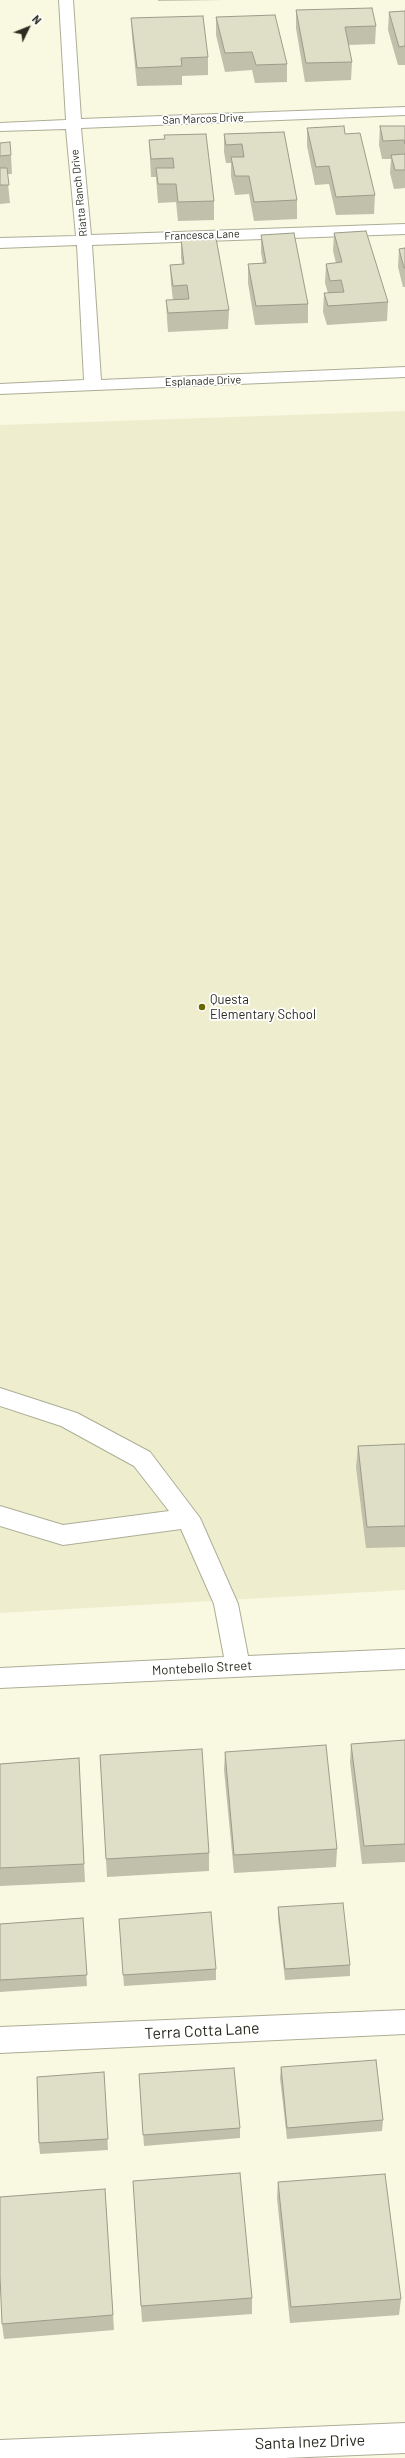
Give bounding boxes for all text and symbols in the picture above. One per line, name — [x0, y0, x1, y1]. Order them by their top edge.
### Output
north arrow — [8, 8, 48, 48]
text: N — [30, 12, 44, 27]
street label: San Marcos Drive — [162, 111, 244, 127]
street label: Riatta Ranch Drive — [68, 149, 90, 237]
street label: Francesca Lane — [164, 227, 240, 243]
street label: Esplanade Drive — [165, 373, 241, 389]
place label: Questa Elementary School — [210, 992, 316, 1023]
marker: Questa Elementary School — [197, 1002, 207, 1012]
street label: Montebello Street — [152, 1658, 252, 1678]
street label: Terra Cotta Lane — [144, 2018, 260, 2044]
street label: Santa Inez Drive — [254, 2430, 366, 2454]

